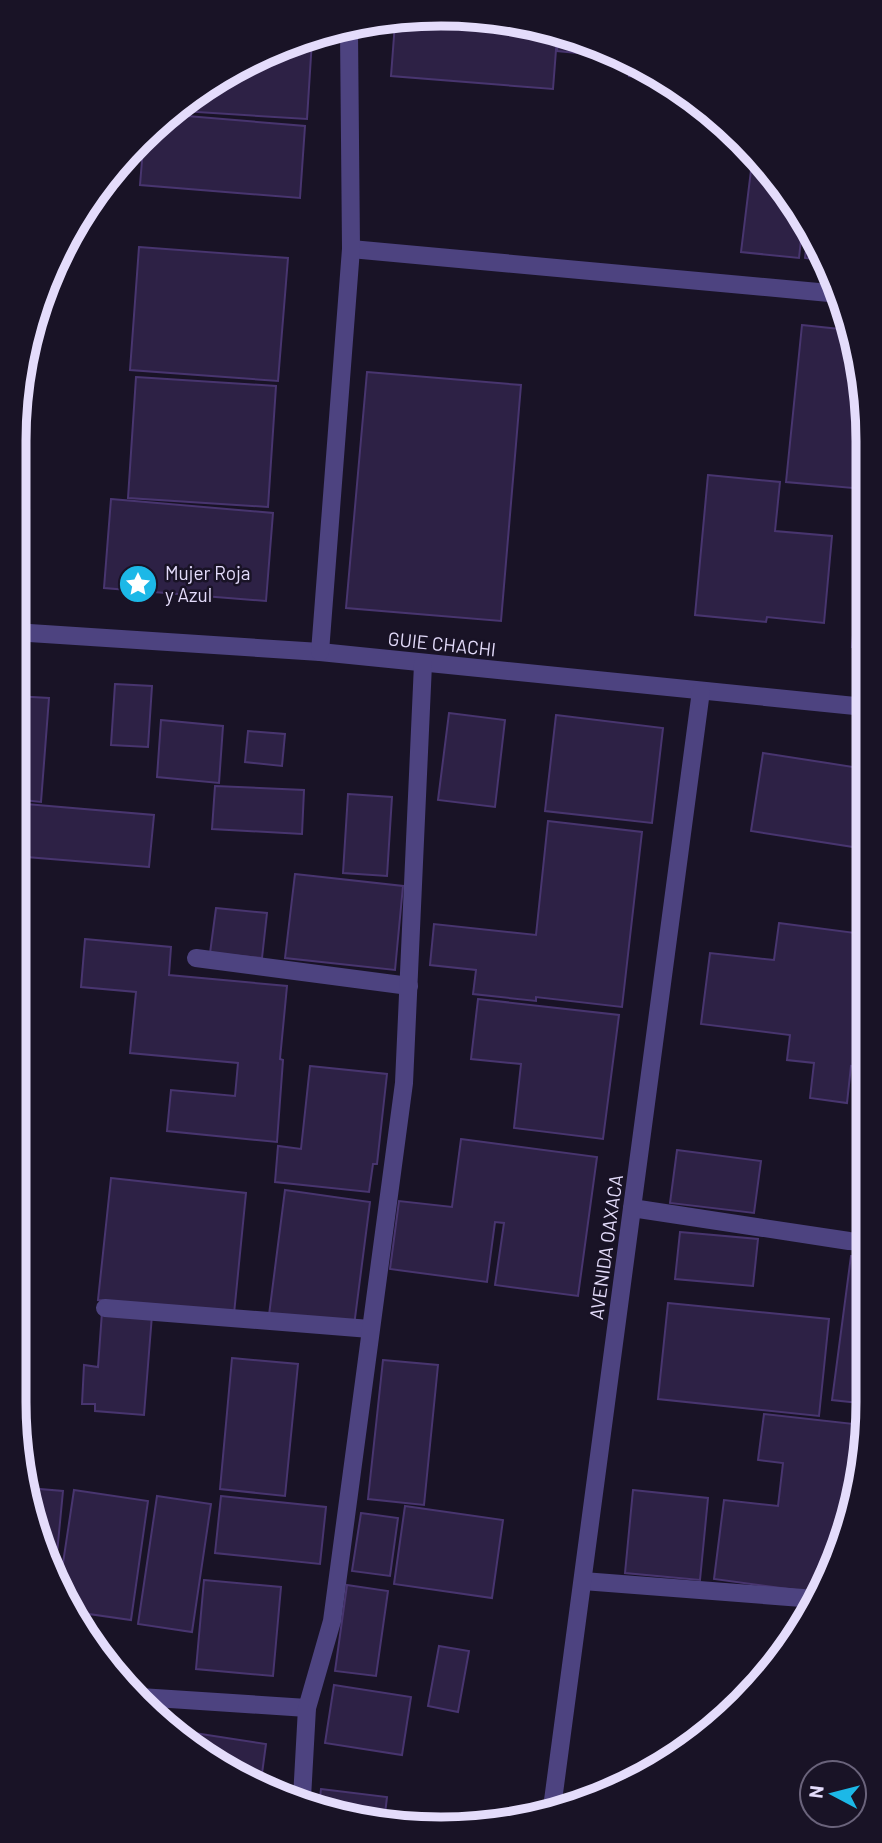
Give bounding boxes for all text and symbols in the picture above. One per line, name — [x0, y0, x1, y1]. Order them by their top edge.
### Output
place label: Mujer Roja y Azul — [165, 561, 251, 606]
place icon: Mujer Roja y Azul — [117, 563, 159, 605]
street label: GUIE CHACHI — [387, 626, 497, 661]
street label: AVENIDA OAXACA — [584, 1173, 627, 1321]
north arrow — [798, 1759, 868, 1829]
text: N — [803, 1784, 828, 1800]

